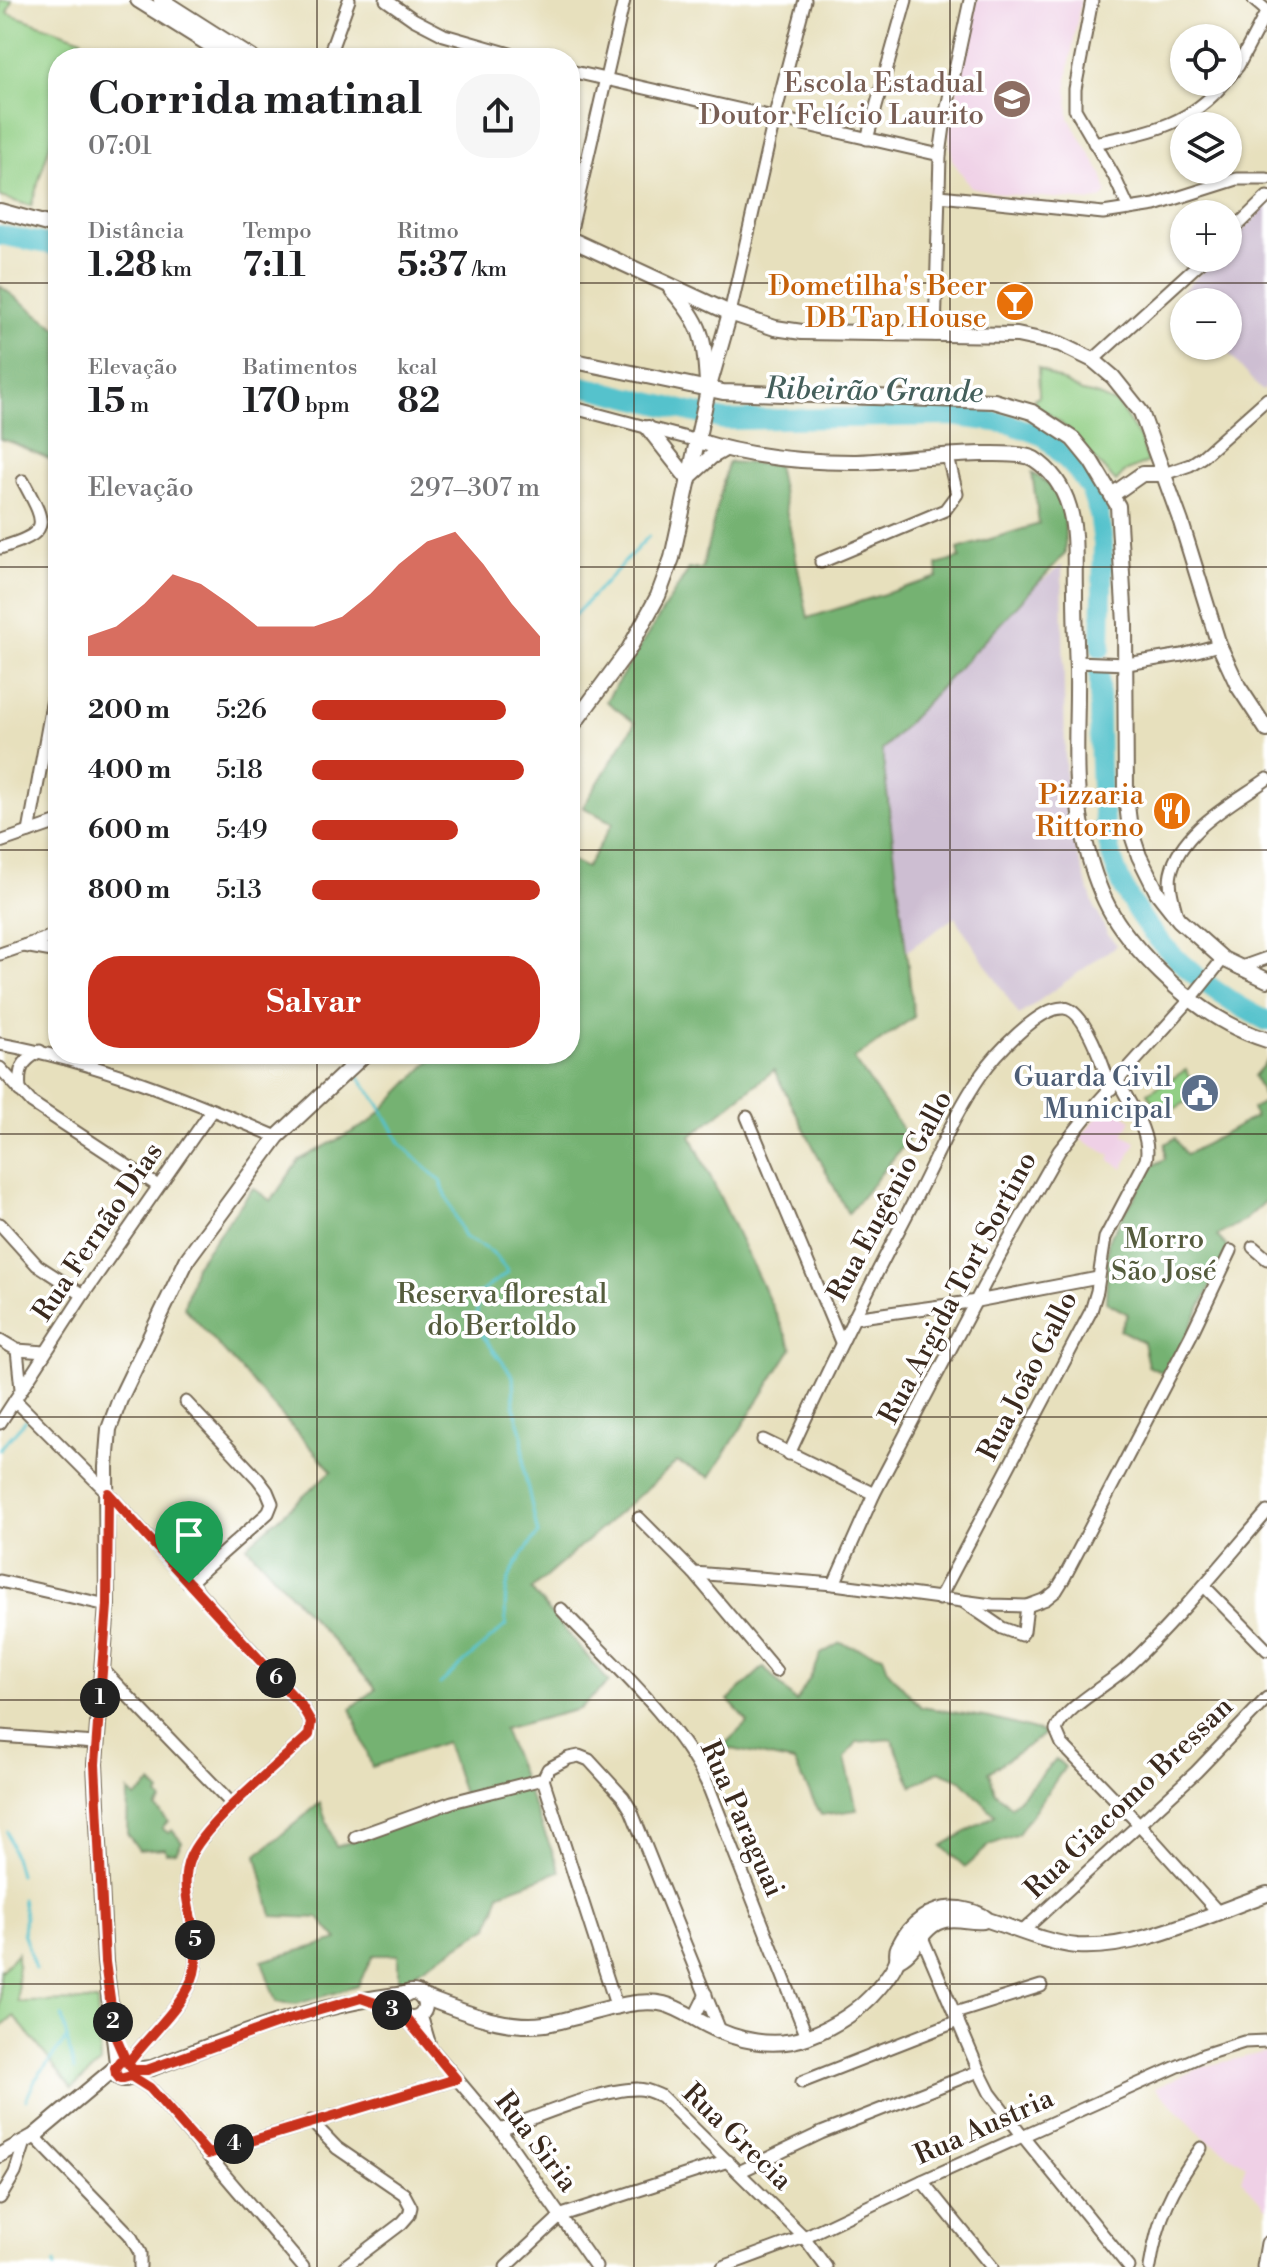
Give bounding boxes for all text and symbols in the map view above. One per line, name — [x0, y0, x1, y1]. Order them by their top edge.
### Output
map controls — [1170, 24, 1242, 360]
button: locate — [1170, 24, 1242, 96]
place label: Escola Estadual Doutor Felício Laurito — [699, 66, 984, 133]
text: Corrida matinal — [88, 72, 423, 127]
button: share — [456, 74, 540, 158]
school or university icon: Escola Estadual Doutor Felício Laurito — [991, 78, 1033, 120]
button: layers — [1170, 112, 1242, 184]
text: 07:01 — [88, 130, 152, 162]
button: + — [1170, 200, 1242, 272]
text: Distância — [88, 218, 184, 245]
text: Tempo — [243, 218, 312, 245]
text: Ritmo — [397, 218, 459, 245]
text: 1.28 — [88, 245, 157, 287]
text: 7:11 — [243, 245, 306, 287]
text: 5:37 — [397, 245, 467, 287]
text: km — [157, 256, 192, 283]
text: /km — [467, 256, 507, 283]
place label: Dometilha's Beer DB Tap House — [768, 269, 987, 336]
bar icon: Dometilha's Beer DB Tap House — [994, 281, 1036, 323]
button: − — [1170, 288, 1242, 360]
text: Elevação — [88, 354, 177, 381]
text: Batimentos — [243, 354, 357, 381]
text: kcal — [397, 354, 437, 381]
water label: Ribeirão Grande — [764, 370, 983, 412]
text: 15 — [88, 381, 125, 423]
text: 170 — [243, 381, 301, 423]
text: 82 — [397, 381, 440, 423]
text: m — [125, 392, 149, 419]
text: bpm — [301, 392, 350, 419]
text: Elevação — [88, 472, 194, 504]
text: 297–307 m — [410, 472, 540, 504]
text: 200 m — [88, 694, 170, 726]
text: 5:26 — [216, 694, 267, 726]
text: 400 m — [88, 754, 171, 786]
text: 5:18 — [216, 754, 263, 786]
place label: Pizzaria Rittorno — [1036, 778, 1145, 845]
restaurant icon: Pizzaria Rittorno — [1151, 790, 1193, 832]
text: 600 m — [88, 814, 170, 846]
text: 5:49 — [216, 814, 267, 846]
text: 800 m — [88, 874, 170, 906]
text: 5:13 — [216, 874, 262, 906]
button: Salvar — [88, 956, 540, 1048]
place label: Guarda Civil Municipal — [1014, 1060, 1172, 1127]
public building icon: Guarda Civil Municipal — [1179, 1072, 1221, 1114]
street label: Rua Eugênio Gallo — [820, 1085, 960, 1307]
street label: Rua Fernão Dias — [25, 1136, 171, 1328]
street label: Rua Argida Tort Sortino — [871, 1146, 1045, 1430]
park label: Morro São José — [1111, 1222, 1217, 1289]
park label: Reserva florestal do Bertoldo — [397, 1277, 607, 1344]
street label: Rua João Gallo — [970, 1285, 1086, 1467]
pin — [155, 1501, 223, 1583]
icon: arrive — [167, 1513, 211, 1557]
pin: 6 — [256, 1658, 296, 1698]
text: 6 — [269, 1664, 283, 1691]
pin: 1 — [80, 1678, 120, 1718]
text: 1 — [95, 1684, 105, 1711]
street label: Rua Giacomo Bressan — [1017, 1689, 1241, 1907]
street label: Rua Paraguai — [692, 1736, 792, 1902]
pin: 5 — [175, 1920, 215, 1960]
text: 5 — [188, 1926, 202, 1953]
pin: 3 — [372, 1990, 412, 2030]
text: 3 — [385, 1996, 399, 2023]
pin: 2 — [93, 2002, 133, 2042]
text: 2 — [106, 2008, 120, 2035]
street label: Rua Grecia — [675, 2076, 800, 2199]
street label: Rua Austria — [909, 2080, 1060, 2173]
street label: Rua Siria — [487, 2085, 586, 2200]
pin: 4 — [214, 2124, 254, 2164]
text: 4 — [227, 2130, 241, 2157]

